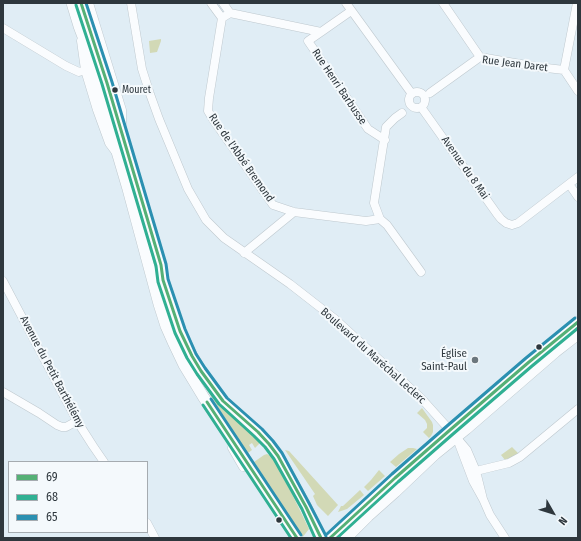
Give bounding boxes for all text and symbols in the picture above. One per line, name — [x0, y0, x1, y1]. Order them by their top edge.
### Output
street label: Rue Henri Barbusse — [309, 47, 369, 127]
street label: Rue Jean Daret — [481, 53, 549, 75]
place label: Mouret — [122, 84, 151, 96]
marker: Mouret — [110, 85, 120, 95]
street label: Rue de l'Abbé Bremond — [206, 111, 276, 205]
street label: Avenue du 8 Mai — [438, 134, 492, 202]
street label: Boulevard du Maréchal Leclerc — [318, 305, 428, 407]
street label: Avenue du Petit Barthélémy — [17, 314, 87, 430]
unlabelled marker — [534, 342, 544, 352]
place label: Église Saint-Paul — [421, 347, 467, 373]
marker: Église Saint-Paul — [470, 355, 480, 365]
legend — [8, 461, 148, 533]
text: 69 — [46, 470, 58, 484]
text: 68 — [46, 490, 58, 504]
north arrow — [533, 493, 573, 533]
text: 65 — [46, 510, 57, 524]
text: N — [556, 514, 570, 528]
unlabelled marker — [274, 515, 284, 525]

